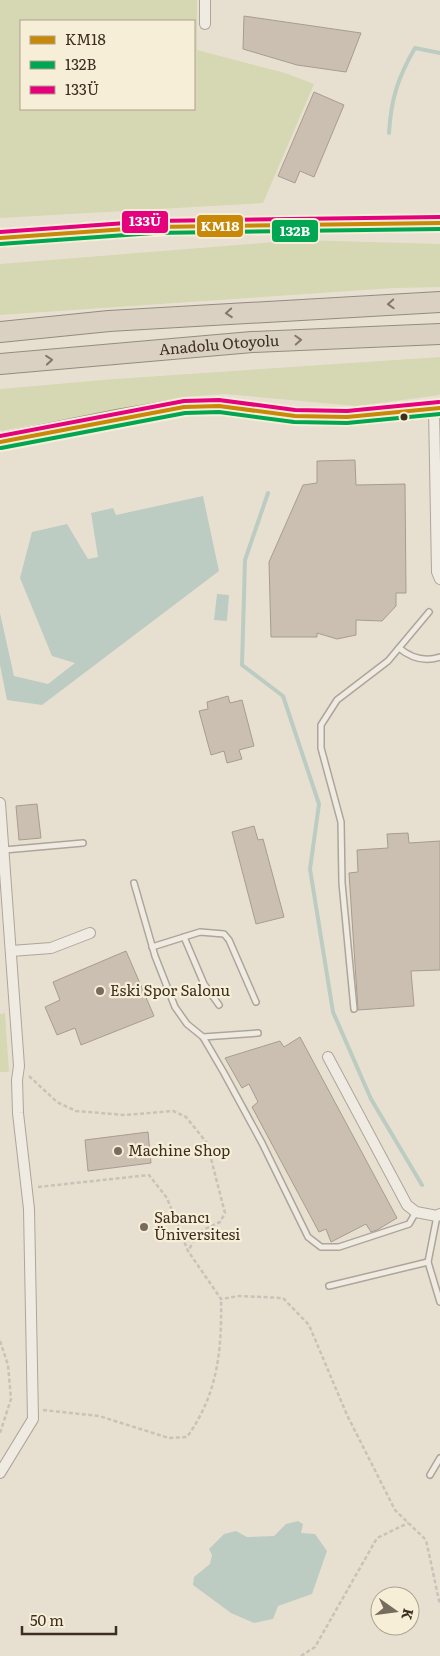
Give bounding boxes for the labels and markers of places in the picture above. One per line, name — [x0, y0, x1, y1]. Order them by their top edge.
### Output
unlabelled marker — [399, 412, 409, 422]
place label: Eski Spor Salonu — [110, 978, 230, 1001]
marker: Eski Spor Salonu — [94, 985, 106, 997]
place label: Machine Shop — [128, 1138, 230, 1161]
marker: Machine Shop — [112, 1145, 124, 1157]
place label: Sabancı Üniversitesi — [154, 1205, 240, 1245]
marker: Sabancı Üniversitesi — [138, 1221, 150, 1233]

